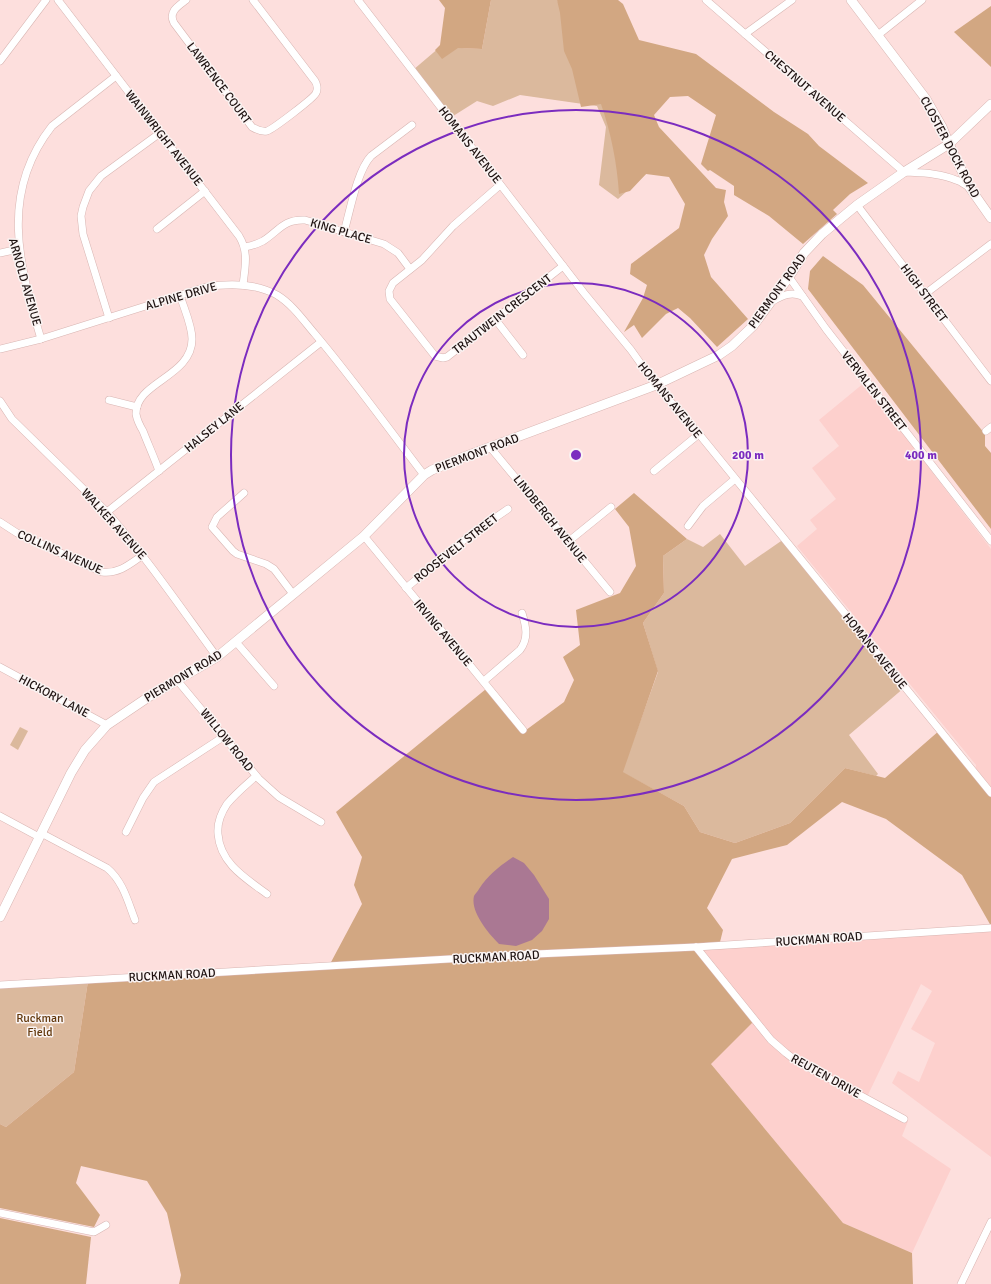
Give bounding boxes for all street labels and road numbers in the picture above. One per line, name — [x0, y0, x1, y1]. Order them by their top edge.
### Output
street label: LAWRENCE COURT — [183, 40, 254, 127]
street label: CHESTNUT AVENUE — [761, 47, 848, 126]
street label: WAINWRIGHT AVENUE — [122, 87, 206, 189]
street label: CLOSTER DOCK ROAD — [917, 94, 983, 201]
street label: HOMANS AVENUE — [435, 104, 505, 187]
street label: KING PLACE — [308, 216, 374, 247]
street label: ARNOLD AVENUE — [5, 237, 44, 328]
street label: PIERMONT ROAD — [745, 251, 810, 332]
street label: HIGH STREET — [897, 261, 950, 325]
street label: TRAUTWEIN CRESCENT — [450, 271, 555, 358]
street label: ALPINE DRIVE — [144, 279, 219, 314]
street label: VERVALEN STREET — [838, 348, 909, 434]
street label: HOMANS AVENUE — [634, 359, 705, 442]
street label: HALSEY LANE — [182, 399, 247, 456]
street label: PIERMONT ROAD — [433, 431, 521, 476]
street label: LINDBERGH AVENUE — [510, 472, 590, 566]
street label: WALKER AVENUE — [78, 486, 150, 563]
street label: ROOSEVELT STREET — [411, 511, 501, 586]
street label: COLLINS AVENUE — [15, 527, 105, 578]
street label: IRVING AVENUE — [410, 597, 475, 670]
street label: HOMANS AVENUE — [839, 610, 910, 693]
street label: PIERMONT ROAD — [141, 647, 225, 706]
street label: HICKORY LANE — [16, 672, 92, 721]
street label: WILLOW ROAD — [197, 706, 257, 775]
street label: RUCKMAN ROAD — [775, 929, 863, 950]
street label: RUCKMAN ROAD — [452, 948, 540, 967]
street label: RUCKMAN ROAD — [128, 966, 216, 985]
street label: REUTEN DRIVE — [788, 1051, 864, 1102]

